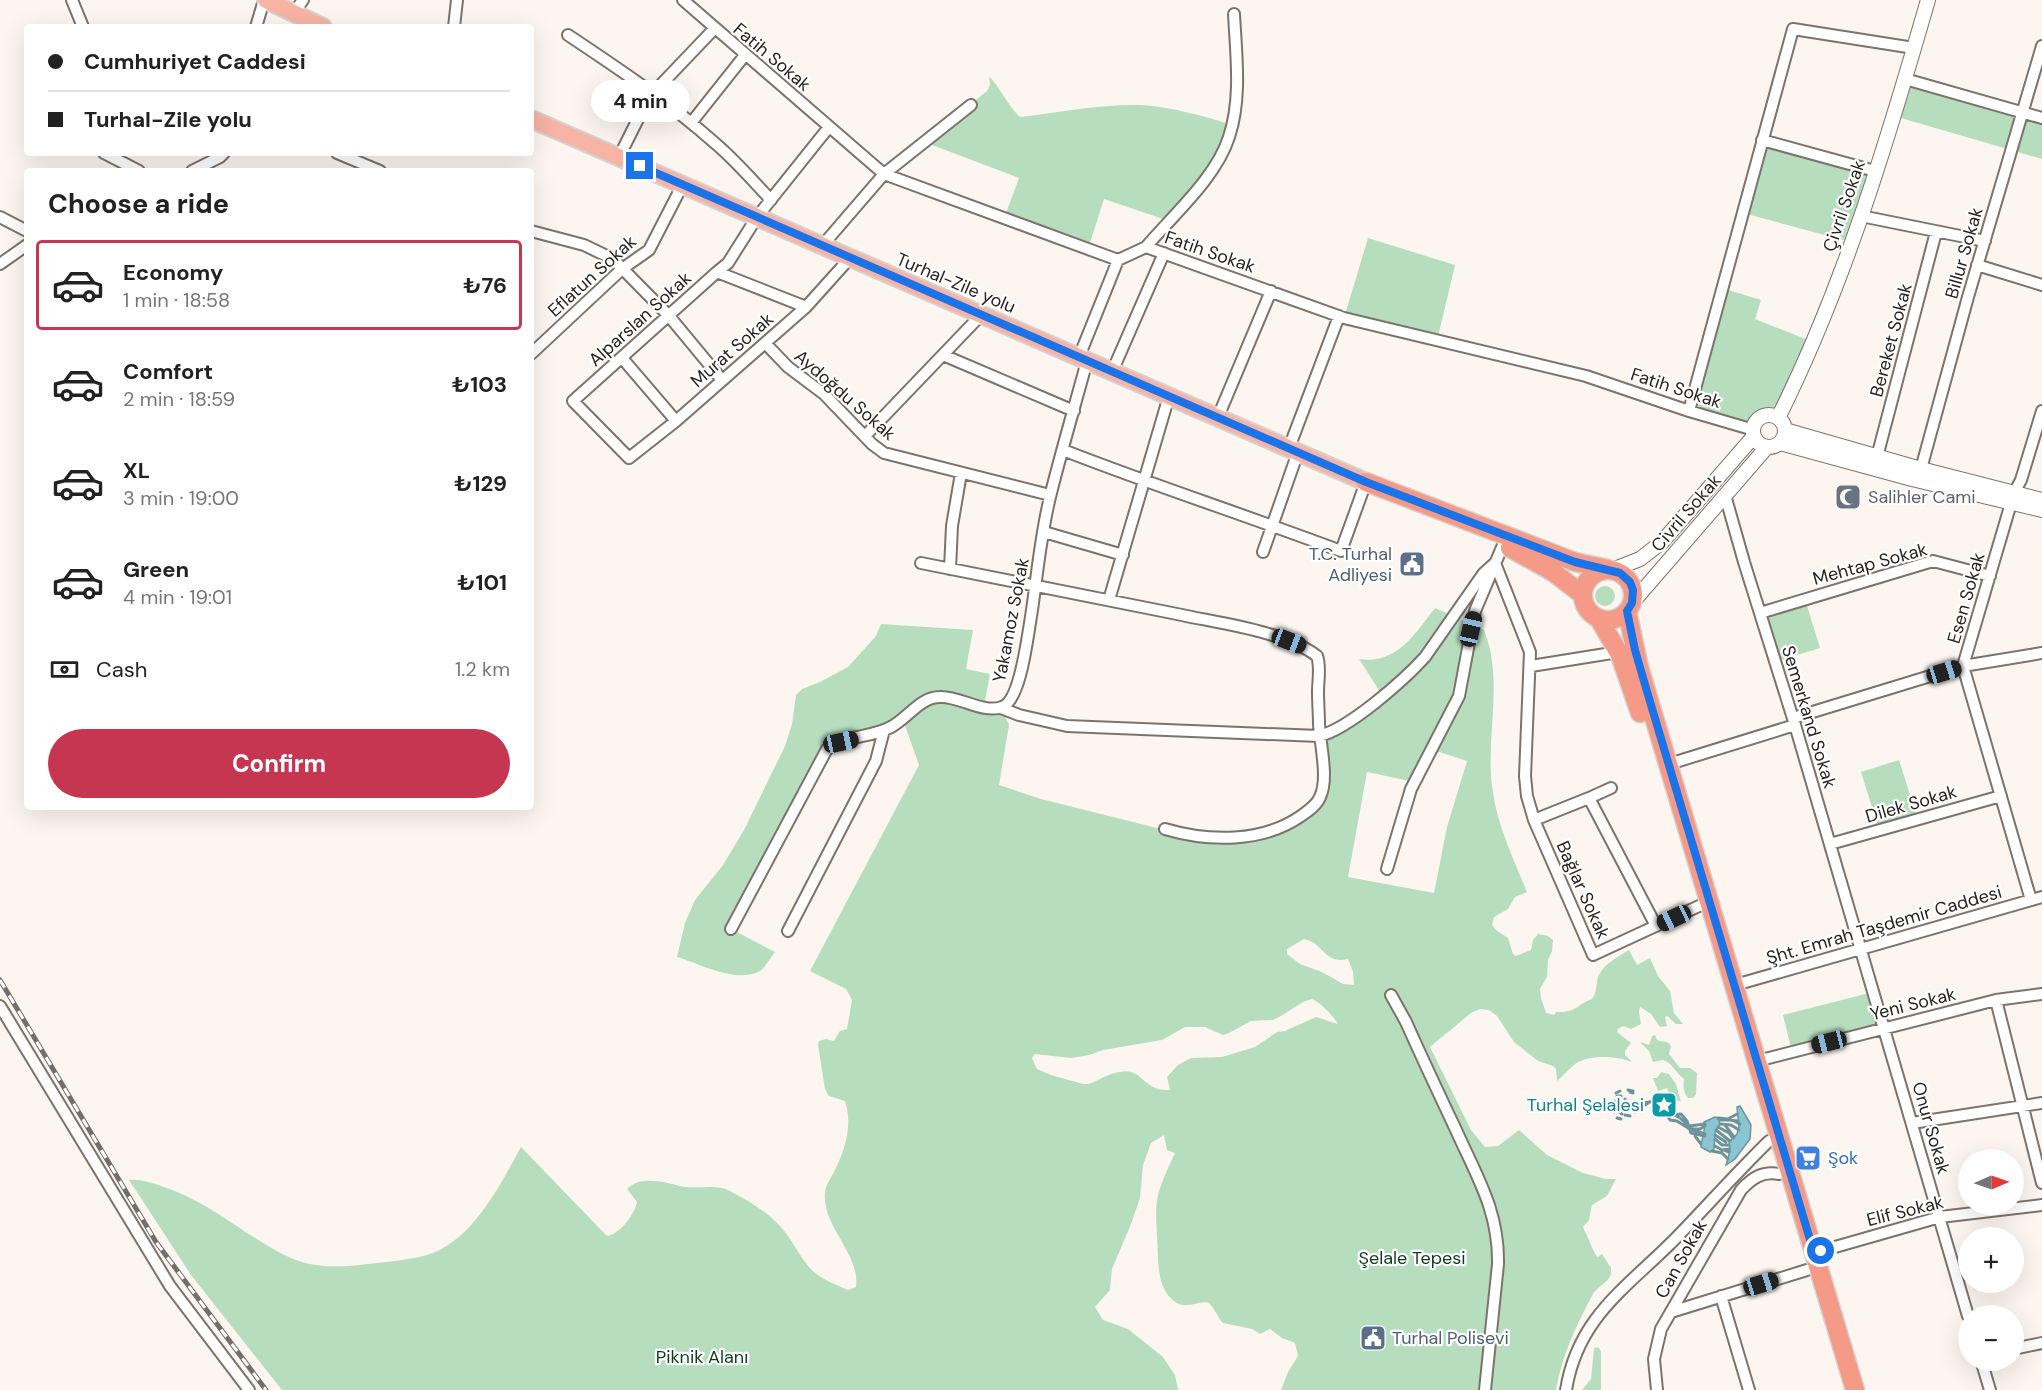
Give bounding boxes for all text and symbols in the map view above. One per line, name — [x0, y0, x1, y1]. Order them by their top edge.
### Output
street label: Fatih Sokak — [728, 18, 816, 96]
text: Cumhuriyet Caddesi — [84, 47, 306, 76]
callout: 4 min — [590, 79, 690, 121]
text: 4 min — [613, 88, 668, 114]
text: Turhal-Zile yolu — [84, 105, 252, 134]
route end — [626, 152, 653, 179]
street label: Çivril Sokak — [1817, 157, 1871, 255]
text: Choose a ride — [48, 186, 229, 221]
street label: Billur Sokak — [1940, 205, 1988, 301]
street label: Fatih Sokak — [1162, 225, 1258, 279]
street label: Eflatun Sokak — [543, 230, 641, 322]
street label: Turhal-Zile yolu — [893, 247, 1019, 319]
icon: car — [51, 258, 105, 312]
text: Economy — [123, 258, 223, 287]
street label: Alparslan Sokak — [583, 266, 697, 372]
text: ₺76 — [463, 271, 507, 300]
street label: Bereket Sokak — [1864, 280, 1918, 400]
text: 1 min · 18:58 — [123, 287, 230, 313]
street label: Murat Sokak — [685, 307, 779, 393]
street label: Aydoğdu Sokak — [789, 344, 901, 446]
icon: car — [51, 357, 105, 411]
text: Comfort — [123, 357, 213, 386]
street label: Fatih Sokak — [1628, 362, 1724, 414]
text: ₺103 — [452, 370, 507, 399]
text: 2 min · 18:59 — [123, 386, 235, 412]
icon: car — [51, 456, 105, 510]
text: XL — [123, 456, 150, 485]
text: ₺129 — [454, 469, 507, 498]
street label: Civril Sokak — [1646, 469, 1726, 557]
mosque icon: Salihler Cami — [1833, 482, 1863, 512]
text: 3 min · 19:00 — [123, 485, 239, 511]
place label: Salihler Cami — [1868, 485, 1976, 509]
street label: Mehtap Sokak — [1810, 537, 1930, 591]
place label: T.C. Turhal Adliyesi — [1309, 542, 1392, 587]
public building icon: T.C. Turhal Adliyesi — [1397, 549, 1427, 579]
street label: Esen Sokak — [1942, 550, 1990, 646]
icon: car — [51, 555, 105, 609]
text: Green — [123, 555, 189, 584]
street label: Yakamoz Sokak — [987, 556, 1035, 684]
text: ₺101 — [457, 568, 507, 597]
text: 4 min · 19:01 — [123, 584, 232, 610]
car — [1458, 609, 1484, 649]
car — [1269, 626, 1309, 656]
street label: Semerkand Sokak — [1776, 643, 1842, 791]
icon: cash — [48, 653, 81, 686]
text: Cash — [96, 655, 147, 684]
text: 1.2 km — [455, 656, 510, 682]
car — [1924, 658, 1964, 686]
button: Confirm — [48, 729, 510, 798]
car — [822, 729, 860, 755]
street label: Dilek Sokak — [1863, 780, 1959, 828]
street label: Bağlar Sokak — [1551, 837, 1615, 943]
street label: Şht. Emrah Taşdemir Caddesi — [1764, 880, 2004, 970]
car — [1654, 902, 1694, 934]
street label: Yeni Sokak — [1868, 982, 1958, 1026]
car — [1809, 1029, 1849, 1055]
street label: Onur Sokak — [1906, 1079, 1956, 1177]
place icon: Turhal Şelalesi — [1649, 1090, 1679, 1120]
place label: Turhal Şelalesi — [1527, 1093, 1644, 1117]
supermarket icon: Şok — [1793, 1143, 1823, 1173]
place label: Şok — [1828, 1146, 1858, 1170]
north arrow — [1958, 1149, 2024, 1215]
map controls — [1958, 1149, 2024, 1371]
street label: Elif Sokak — [1864, 1190, 1946, 1232]
street label: Can Sokak — [1649, 1215, 1713, 1303]
button: + — [1958, 1227, 2024, 1293]
route start — [1807, 1237, 1834, 1264]
park label: Şelale Tepesi — [1358, 1246, 1466, 1270]
car — [1741, 1270, 1781, 1298]
button: − — [1958, 1305, 2024, 1371]
public building icon: Turhal Polisevi — [1358, 1323, 1388, 1353]
place label: Turhal Polisevi — [1392, 1326, 1509, 1350]
park label: Piknik Alanı — [656, 1345, 748, 1369]

